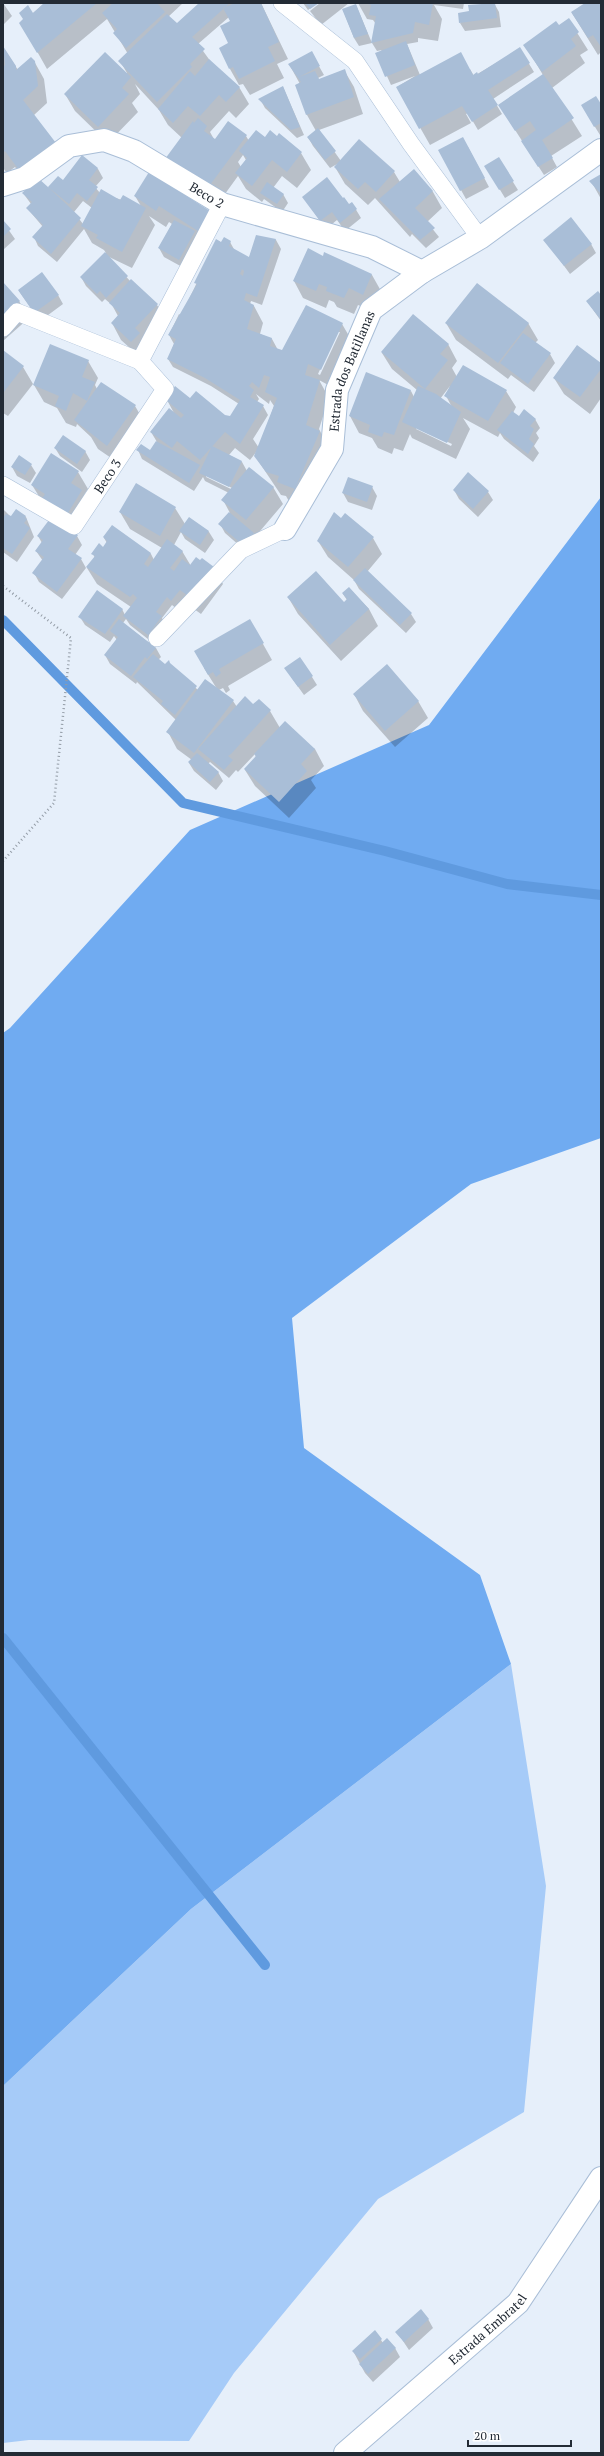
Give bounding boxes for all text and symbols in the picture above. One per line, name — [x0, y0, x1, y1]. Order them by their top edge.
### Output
street label: Beco 2 — [186, 177, 228, 212]
street label: Estrada dos Batillanas — [325, 308, 379, 432]
street label: Beco 3 — [89, 455, 125, 497]
street label: Estrada Embratel — [444, 2290, 531, 2369]
scale bar — [468, 2422, 571, 2448]
text: 20 m — [474, 2428, 501, 2443]

